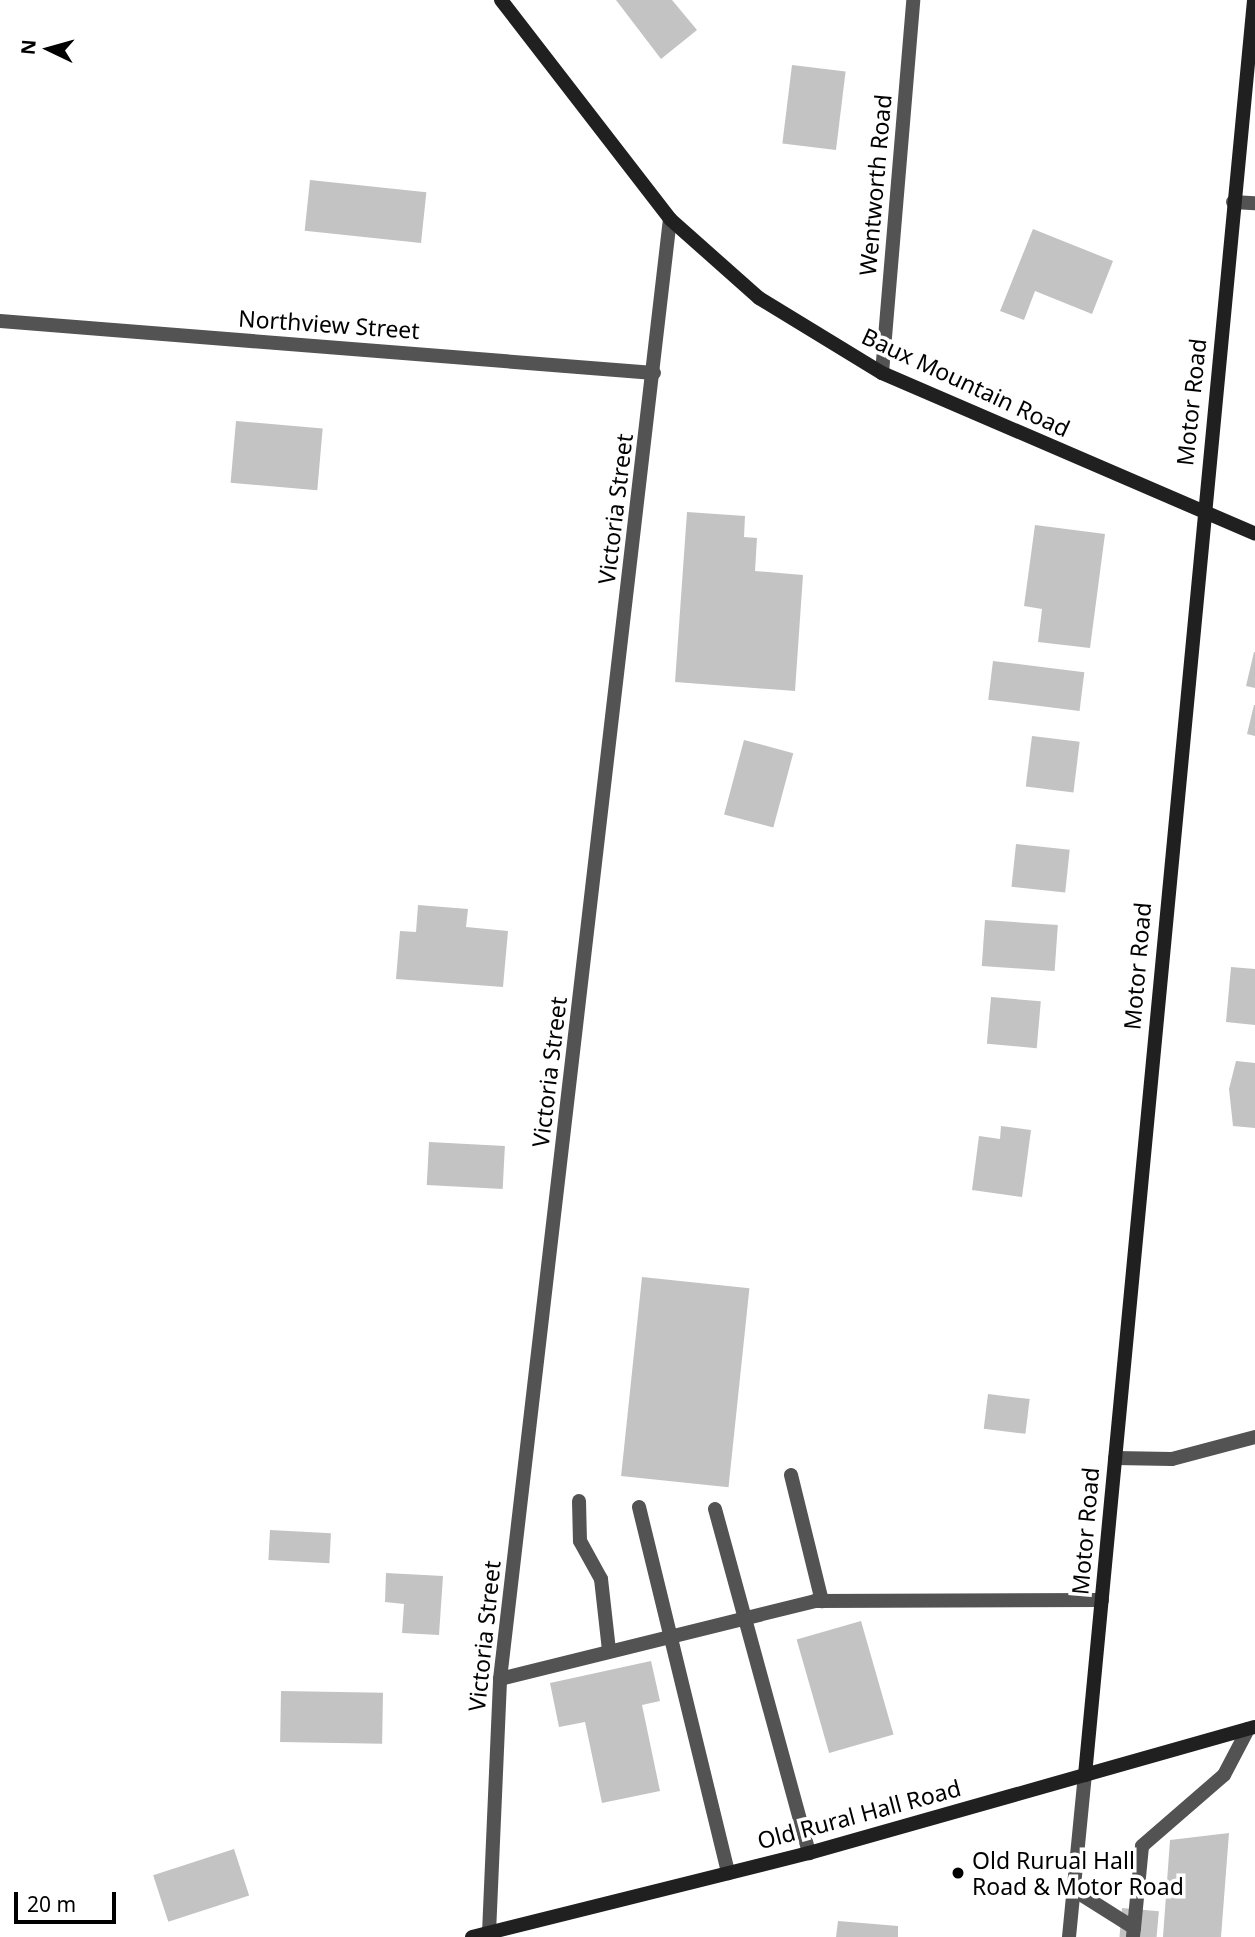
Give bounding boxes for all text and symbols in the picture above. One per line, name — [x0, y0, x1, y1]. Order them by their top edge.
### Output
north arrow — [14, 14, 84, 84]
text: N — [14, 38, 42, 56]
street label: Wentworth Road — [853, 93, 897, 277]
street label: Northview Street — [237, 304, 421, 344]
street label: Baux Mountain Road — [858, 322, 1074, 442]
street label: Motor Road — [1171, 337, 1211, 467]
street label: Victoria Street — [592, 432, 638, 586]
street label: Motor Road — [1118, 901, 1156, 1031]
street label: Victoria Street — [526, 995, 572, 1149]
street label: Motor Road — [1066, 1466, 1104, 1596]
street label: Victoria Street — [462, 1559, 506, 1713]
street label: Old Rural Hall Road — [754, 1774, 964, 1854]
place label: Old Rurual Hall Road & Motor Road — [972, 1846, 1184, 1900]
marker: Old Rurual Hall Road & Motor Road — [950, 1865, 966, 1881]
scale bar — [18, 1878, 119, 1922]
text: 20 m — [27, 1890, 76, 1918]

